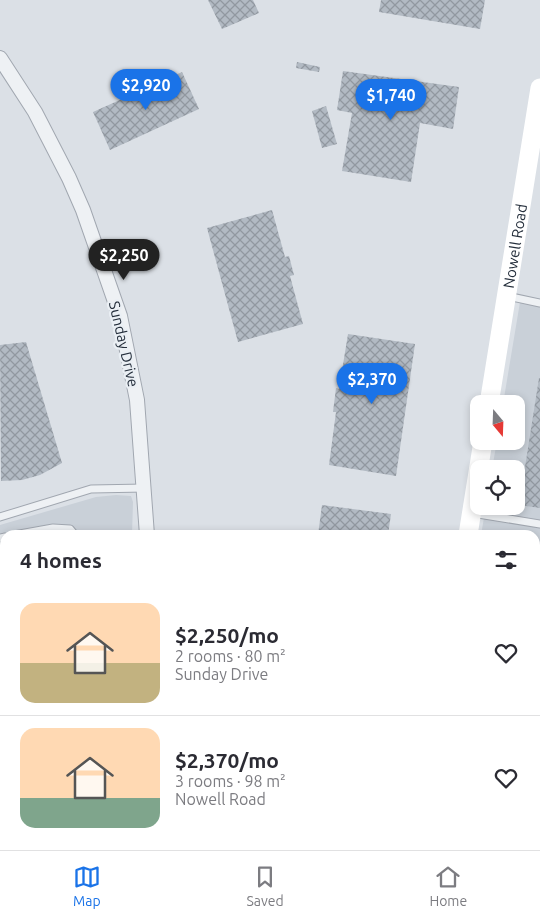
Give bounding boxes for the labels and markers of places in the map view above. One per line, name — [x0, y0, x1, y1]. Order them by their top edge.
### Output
pin: $2,920 — [105, 68, 187, 111]
pin: $1,740 — [350, 78, 432, 121]
pin: $2,250 — [83, 238, 165, 281]
pin: $2,370 — [331, 362, 413, 405]

